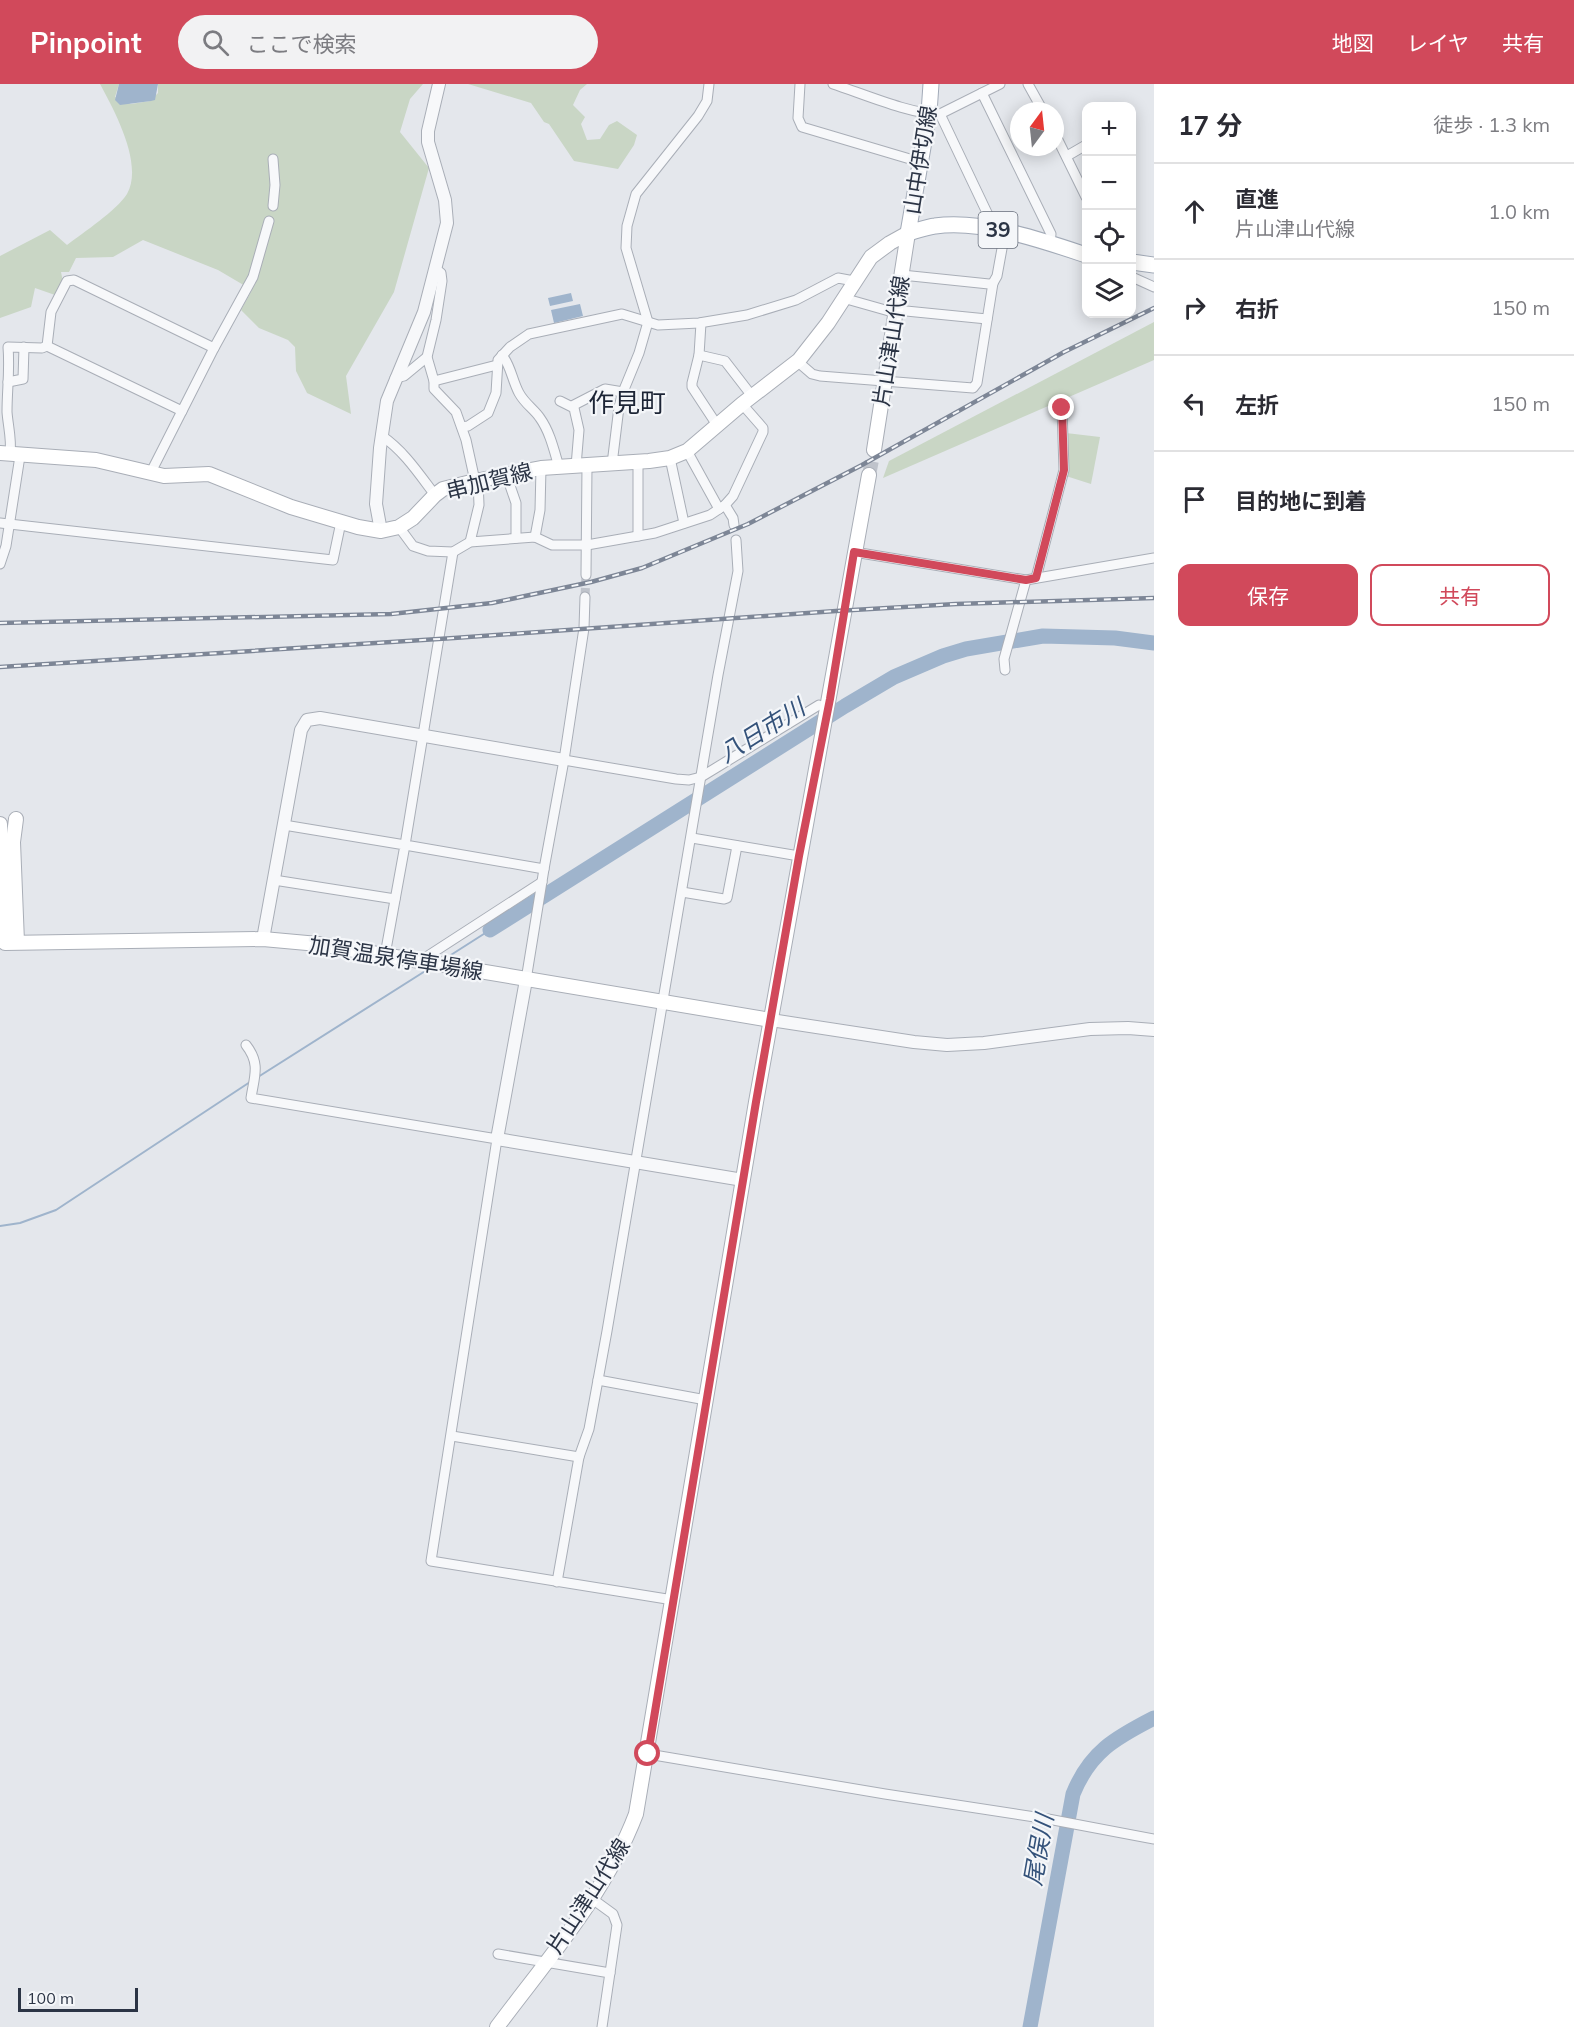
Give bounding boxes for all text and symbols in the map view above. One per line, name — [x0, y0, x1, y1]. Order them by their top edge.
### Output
search box — [178, 15, 598, 69]
text: Pinpoint — [30, 25, 142, 60]
icon: search — [199, 26, 232, 59]
text: ここで検索 — [247, 30, 357, 58]
text: 地図 — [1332, 30, 1374, 56]
text: レイヤ — [1407, 30, 1469, 56]
text: 共有 — [1502, 30, 1544, 56]
north arrow — [1010, 102, 1064, 156]
map controls — [1082, 102, 1136, 318]
button: + — [1082, 102, 1136, 156]
street label: 山中伊切線 — [898, 103, 942, 217]
text: 17 分 — [1178, 109, 1242, 142]
text: 徒歩 · 1.3 km — [1433, 112, 1550, 137]
button: − — [1082, 156, 1136, 210]
text: 直進 — [1235, 185, 1279, 213]
icon: ahead — [1178, 195, 1211, 228]
text: 1.0 km — [1488, 199, 1550, 224]
button: locate — [1082, 210, 1136, 264]
road number: 39 — [978, 212, 1018, 248]
text: 片山津山代線 — [1235, 216, 1355, 241]
button: layers — [1082, 264, 1136, 318]
street label: 片山津山代線 — [867, 274, 915, 408]
icon: right — [1178, 291, 1211, 324]
text: 右折 — [1235, 295, 1279, 323]
text: 150 m — [1491, 295, 1550, 320]
district label: 作見町 — [588, 386, 666, 419]
icon: left — [1178, 387, 1211, 420]
text: 左折 — [1235, 391, 1279, 419]
text: 150 m — [1491, 391, 1550, 416]
route end — [1048, 394, 1074, 420]
street label: 串加賀線 — [443, 457, 535, 505]
icon: arrive — [1178, 483, 1211, 516]
text: 目的地に到着 — [1235, 487, 1367, 515]
button: 保存 — [1178, 564, 1358, 626]
button: 共有 — [1370, 564, 1550, 626]
water label: 八日市川 — [713, 690, 813, 768]
street label: 加賀温泉停車場線 — [307, 930, 485, 986]
route start — [634, 1740, 660, 1766]
water label: 尾俣川 — [1017, 1809, 1060, 1888]
street label: 片山津山代線 — [540, 1833, 636, 1959]
scale bar — [18, 1985, 138, 2012]
text: 100 m — [27, 1988, 74, 2008]

